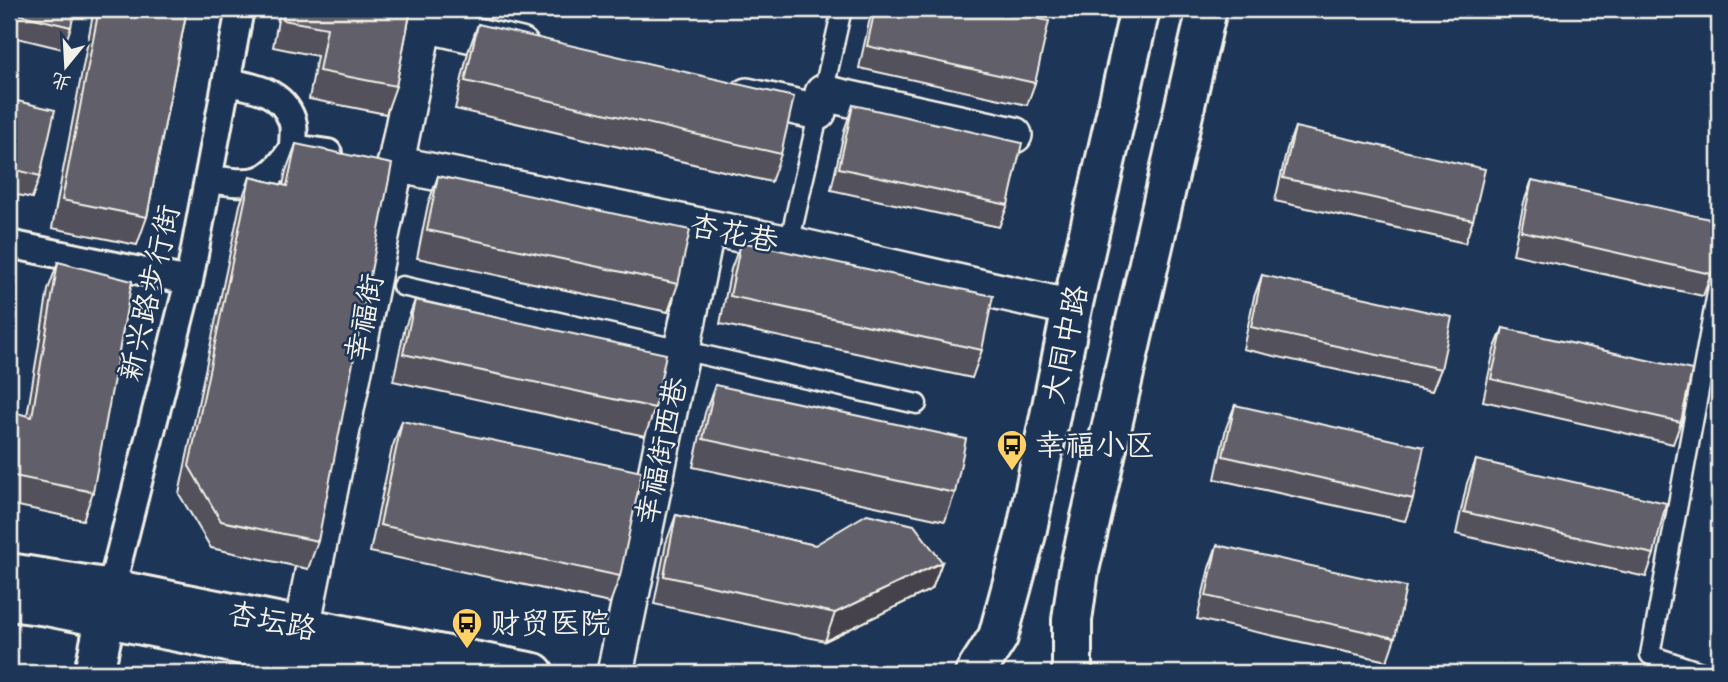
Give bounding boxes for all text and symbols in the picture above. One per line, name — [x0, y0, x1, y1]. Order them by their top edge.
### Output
north arrow — [32, 32, 102, 102]
text: 北 — [48, 67, 74, 96]
street label: 新兴路步行街 — [110, 201, 188, 385]
street label: 杏花巷 — [686, 206, 782, 260]
street label: 幸福街 — [337, 270, 391, 366]
street label: 大同中路 — [1034, 281, 1096, 407]
street label: 幸福街西巷 — [627, 374, 695, 528]
place label: 幸福小区 — [1035, 426, 1155, 464]
bus stop icon: 幸福小区 — [995, 428, 1029, 472]
street label: 杏坛路 — [224, 594, 320, 648]
place label: 财贸医院 — [490, 604, 610, 642]
bus stop icon: 财贸医院 — [450, 606, 484, 650]

